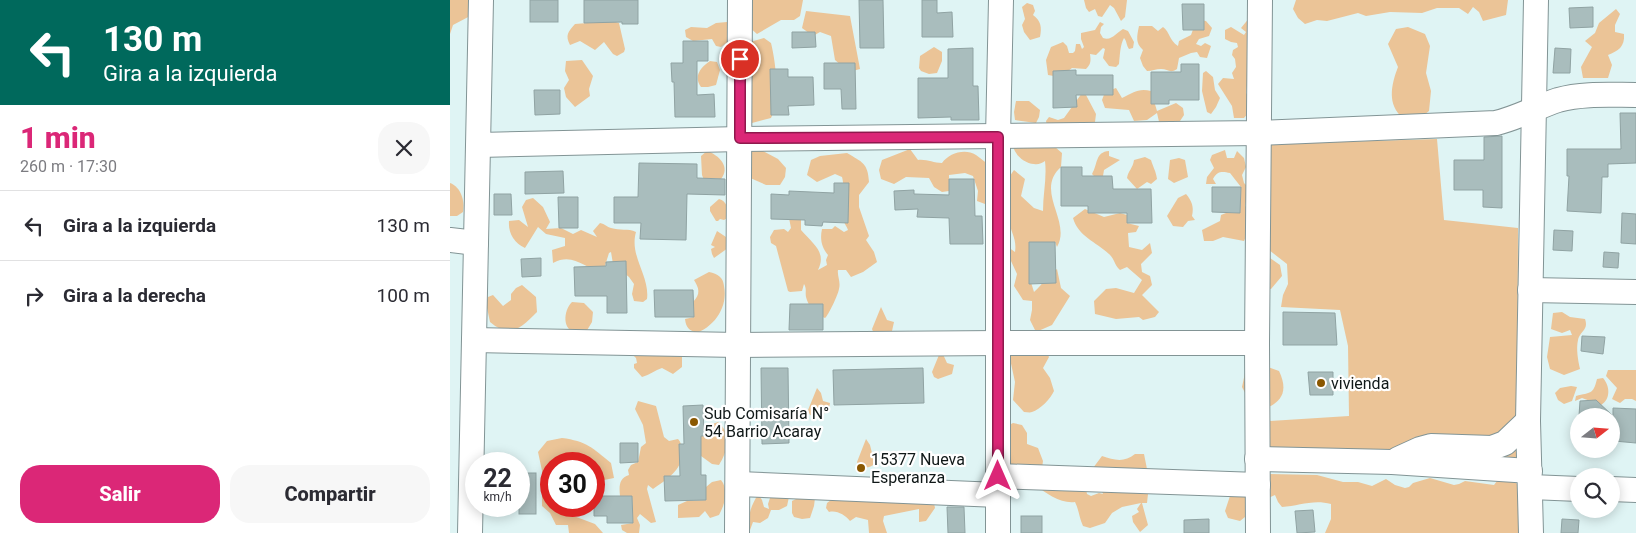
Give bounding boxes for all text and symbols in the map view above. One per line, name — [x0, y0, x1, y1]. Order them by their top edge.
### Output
text: 130 m — [103, 19, 202, 60]
icon: left — [20, 20, 85, 85]
pin — [719, 38, 761, 80]
icon: arrive — [726, 45, 754, 73]
text: Gira a la izquierda — [103, 61, 277, 86]
text: 1 min — [20, 120, 96, 155]
button: close — [378, 122, 430, 174]
text: 260 m · 17:30 — [20, 157, 117, 176]
icon: left — [20, 212, 48, 240]
text: Gira a la izquierda — [63, 214, 216, 237]
text: 130 m — [377, 214, 430, 237]
icon: right — [20, 282, 48, 310]
text: Gira a la derecha — [63, 284, 206, 307]
text: 100 m — [377, 284, 430, 307]
place label: vivienda — [1331, 374, 1389, 393]
marker: vivienda — [1315, 377, 1327, 389]
place label: Sub Comisaría N° 54 Barrio Acaray — [704, 404, 829, 441]
north arrow — [1570, 408, 1620, 458]
map controls — [1570, 408, 1620, 518]
marker: Sub Comisaría N° 54 Barrio Acaray — [688, 416, 700, 428]
position arrow — [971, 449, 1023, 501]
place label: 15377 Nueva Esperanza — [871, 450, 965, 487]
speed limit sign: 30 — [540, 452, 605, 517]
marker: 15377 Nueva Esperanza — [855, 462, 867, 474]
text: 22 — [483, 464, 512, 493]
button: Salir — [20, 465, 220, 523]
button: Compartir — [230, 465, 430, 523]
button: search — [1570, 468, 1620, 518]
text: km/h — [483, 490, 512, 504]

